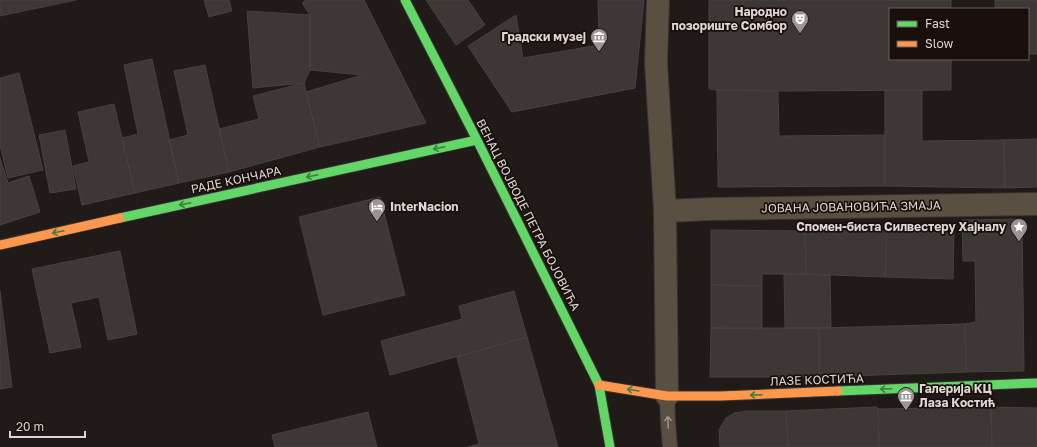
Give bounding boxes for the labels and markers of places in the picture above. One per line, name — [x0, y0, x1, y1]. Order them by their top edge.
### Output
place label: Народно позориште Сомбор — [672, 4, 788, 33]
theatre icon: Народно позориште Сомбор — [790, 9, 810, 34]
museum icon: Градски музеј — [589, 27, 609, 52]
place label: Градски музеј — [501, 29, 586, 44]
hotel icon: InterNacion — [367, 197, 387, 222]
place label: InterNacion — [390, 199, 459, 214]
place icon: Спомен-биста Силвестеру Хајналу — [1009, 217, 1029, 242]
place label: Спомен-биста Силвестеру Хајналу — [796, 219, 1007, 234]
place label: Галерија КЦ Лаза Костић — [919, 381, 996, 410]
museum icon: Галерија КЦ Лаза Костић — [896, 386, 916, 411]

